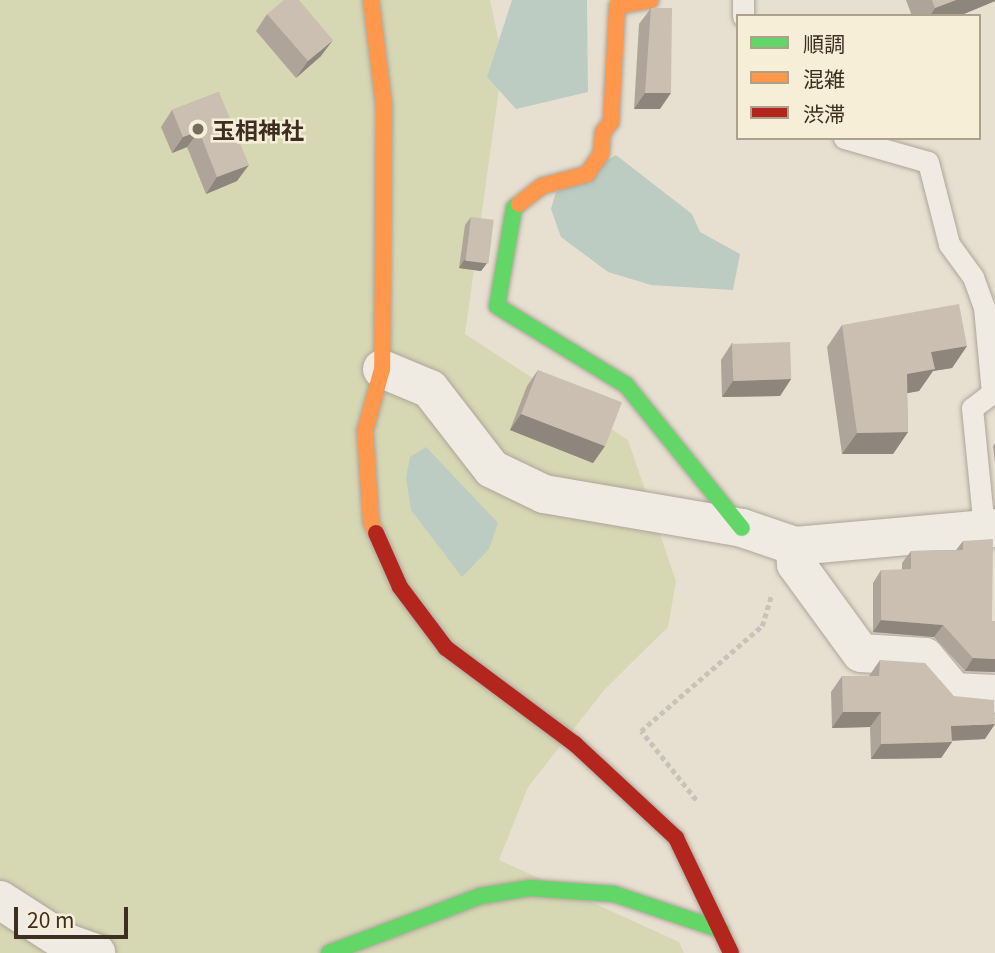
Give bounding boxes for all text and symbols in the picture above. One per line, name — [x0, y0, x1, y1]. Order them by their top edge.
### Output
legend — [736, 14, 981, 140]
text: 順調 — [803, 28, 845, 58]
text: 混雑 — [803, 63, 845, 93]
text: 渋滞 — [803, 98, 845, 128]
place label: 玉相神社 — [212, 115, 304, 143]
marker: 玉相神社 — [190, 121, 206, 137]
scale bar — [18, 894, 131, 938]
text: 20 m — [27, 904, 74, 934]

